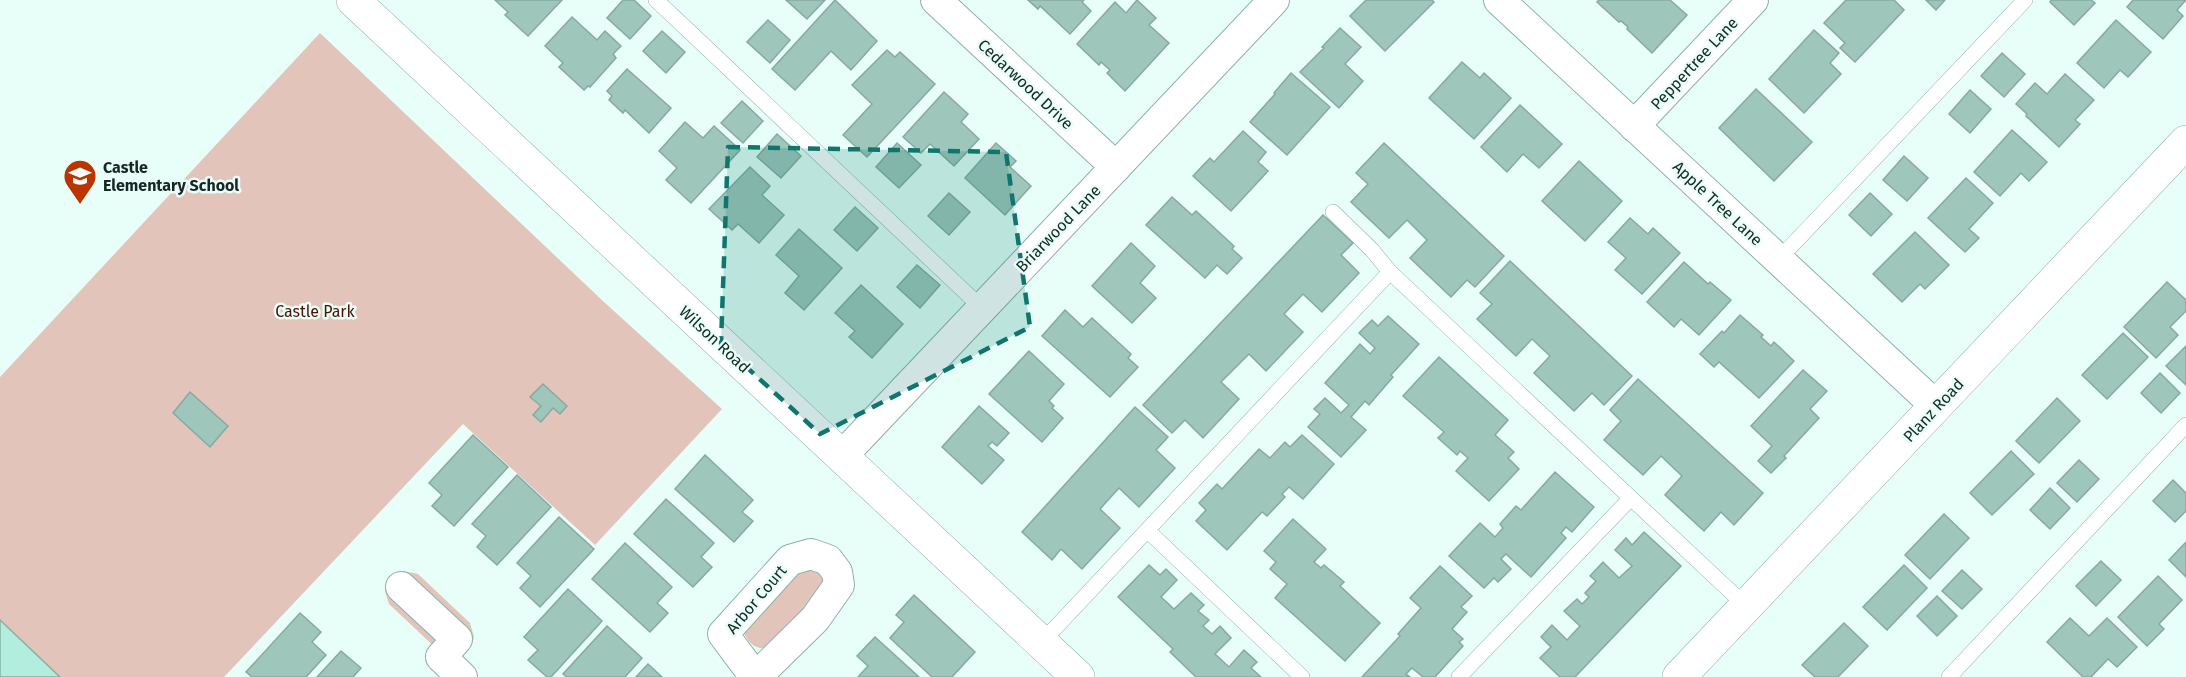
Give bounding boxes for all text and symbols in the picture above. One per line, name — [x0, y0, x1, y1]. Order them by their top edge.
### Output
street label: Peppertree Lane — [1647, 13, 1742, 113]
street label: Cedarwood Drive — [974, 35, 1077, 133]
street label: Apple Tree Lane — [1669, 157, 1766, 250]
school or university icon: Castle Elementary School — [62, 158, 98, 205]
place label: Castle Elementary School — [103, 158, 239, 195]
street label: Briarwood Lane — [1012, 181, 1105, 276]
park label: Castle Park — [275, 302, 356, 321]
street label: Wilson Road — [675, 302, 754, 377]
street label: Planz Road — [1899, 375, 1968, 446]
street label: Arbor Court — [722, 561, 791, 638]

